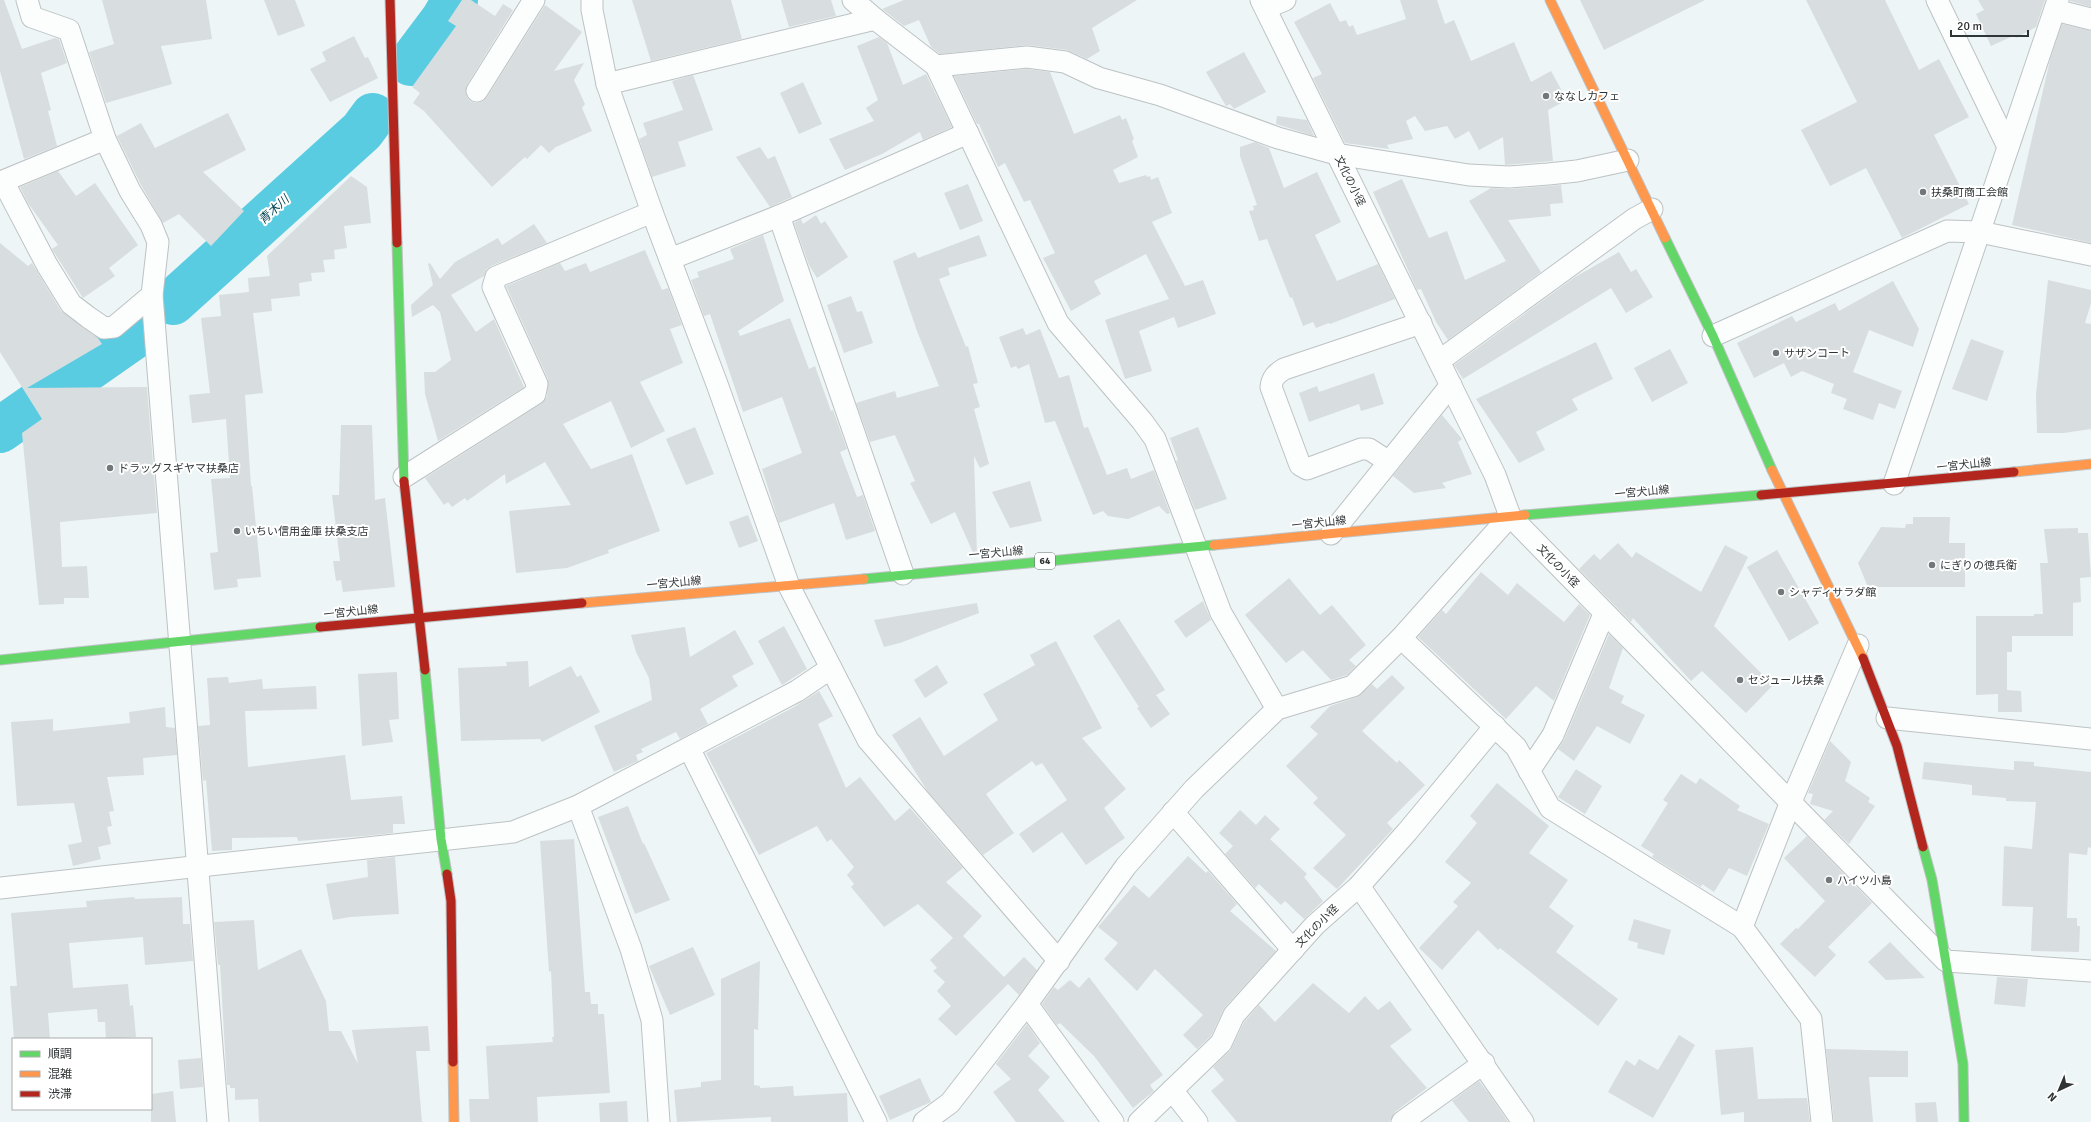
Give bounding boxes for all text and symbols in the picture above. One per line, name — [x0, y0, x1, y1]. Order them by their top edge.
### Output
scale bar — [1951, 12, 2028, 38]
text: 20 m — [1957, 19, 1982, 34]
place label: ななしカフェ — [1554, 90, 1620, 103]
marker: ななしカフェ — [1541, 91, 1551, 101]
street label: 文化の小径 — [1332, 153, 1368, 209]
place label: 扶桑町商工会館 — [1931, 186, 2008, 199]
marker: 扶桑町商工会館 — [1918, 187, 1928, 197]
water label: 青木川 — [256, 191, 294, 228]
place label: サザンコート — [1784, 347, 1850, 360]
marker: サザンコート — [1771, 348, 1781, 358]
street label: 一宮犬山線 — [1936, 456, 1992, 474]
place label: ドラッグスギヤマ扶桑店 — [118, 462, 239, 475]
marker: ドラッグスギヤマ扶桑店 — [105, 463, 115, 473]
street label: 一宮犬山線 — [1614, 483, 1670, 501]
street label: 一宮犬山線 — [1291, 514, 1347, 532]
place label: いちい信用金庫 扶桑支店 — [245, 525, 368, 538]
marker: いちい信用金庫 扶桑支店 — [232, 526, 242, 536]
street label: 文化の小径 — [1534, 542, 1582, 590]
street label: 一宮犬山線 — [968, 544, 1024, 562]
road number: 64 — [1035, 553, 1055, 569]
place label: にぎりの徳兵衛 — [1940, 559, 2017, 572]
marker: にぎりの徳兵衛 — [1927, 560, 1937, 570]
street label: 一宮犬山線 — [646, 574, 702, 592]
place label: シャディサラダ館 — [1789, 586, 1876, 599]
marker: シャディサラダ館 — [1776, 587, 1786, 597]
street label: 一宮犬山線 — [323, 603, 379, 621]
place label: セジュール扶桑 — [1748, 674, 1824, 687]
marker: セジュール扶桑 — [1735, 675, 1745, 685]
place label: ハイツ小島 — [1837, 874, 1892, 887]
marker: ハイツ小島 — [1824, 875, 1834, 885]
street label: 文化の小径 — [1293, 902, 1341, 950]
legend — [12, 1038, 152, 1110]
text: 順調 — [48, 1047, 72, 1062]
text: 混雑 — [48, 1067, 72, 1082]
north arrow — [2039, 1070, 2079, 1110]
text: 渋滞 — [48, 1087, 72, 1102]
text: N — [2045, 1089, 2060, 1104]

